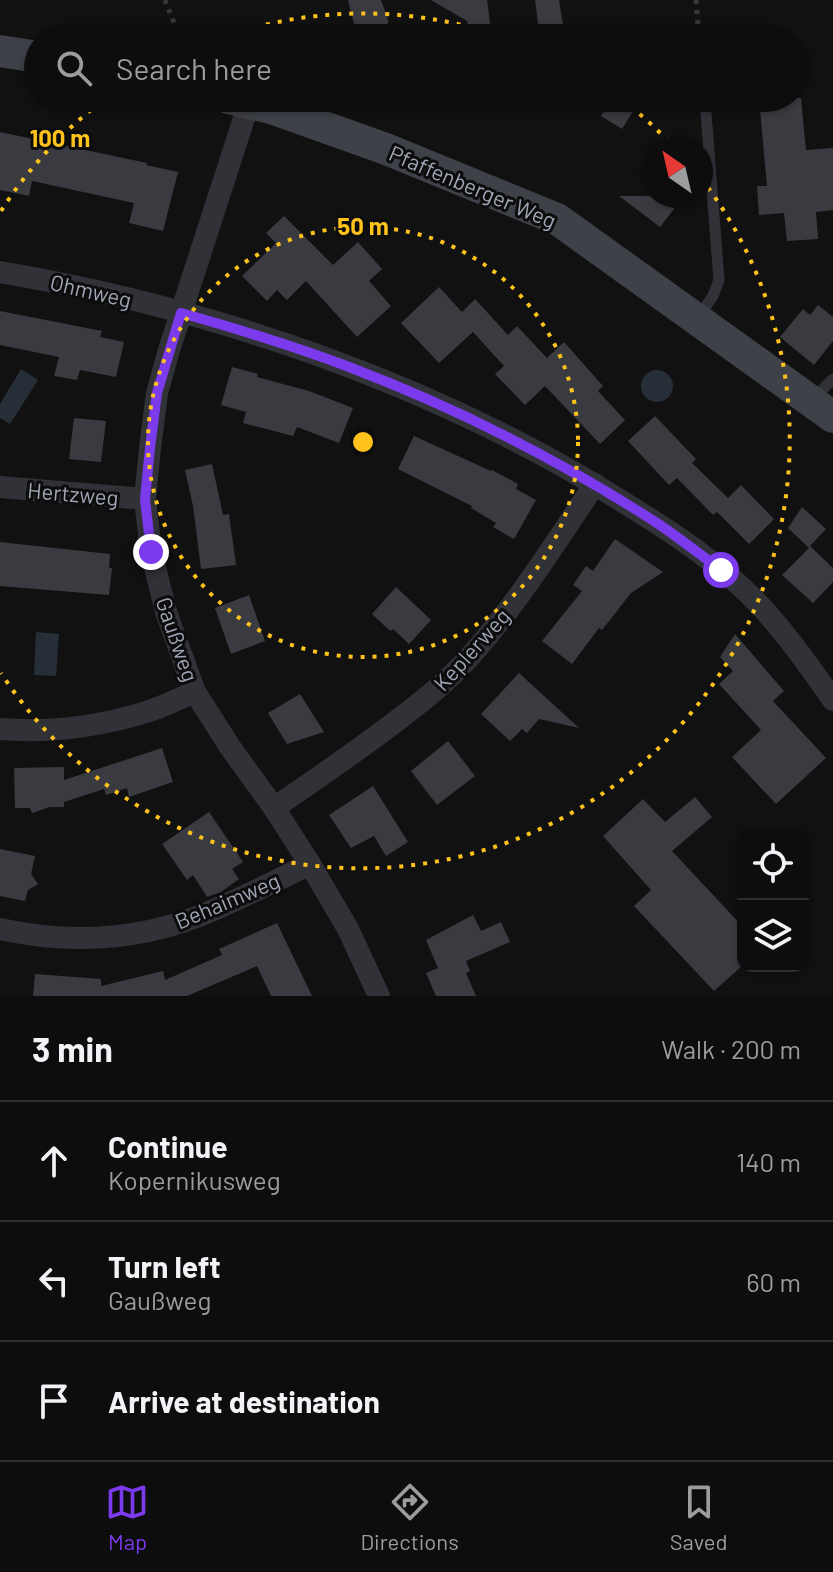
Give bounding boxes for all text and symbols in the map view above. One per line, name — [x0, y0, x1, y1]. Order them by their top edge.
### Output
search box — [24, 24, 809, 112]
icon: search — [52, 46, 96, 90]
text: Search here — [116, 50, 272, 86]
text: 100 m — [30, 123, 90, 152]
north arrow — [641, 136, 713, 208]
street label: Pfaffenberger Weg — [386, 139, 560, 233]
text: 50 m — [337, 211, 389, 240]
street label: Ohmweg — [48, 268, 134, 312]
centre of rings — [349, 428, 377, 456]
street label: Hertzweg — [26, 476, 120, 510]
route end — [133, 534, 169, 570]
route start — [703, 552, 739, 588]
street label: Gaußweg — [151, 593, 205, 685]
street label: Keplerweg — [427, 603, 515, 695]
map controls — [737, 828, 809, 972]
button: locate — [737, 828, 809, 900]
street label: Behaimweg — [171, 866, 283, 934]
button: layers — [737, 900, 809, 972]
text: 3 min — [32, 1028, 113, 1069]
text: Walk · 200 m — [661, 1033, 801, 1064]
text: Continue — [108, 1128, 228, 1164]
icon: ahead — [32, 1139, 76, 1183]
text: 140 m — [736, 1146, 801, 1177]
text: Kopernikusweg — [108, 1164, 281, 1195]
text: Turn left — [108, 1248, 221, 1284]
icon: left — [32, 1259, 76, 1303]
text: 60 m — [746, 1266, 801, 1297]
text: Gaußweg — [108, 1284, 211, 1315]
icon: arrive — [32, 1379, 76, 1423]
text: Arrive at destination — [108, 1383, 380, 1419]
tab: Map — [105, 1480, 149, 1554]
tab: Directions — [360, 1480, 459, 1554]
tab: Saved — [670, 1480, 727, 1554]

